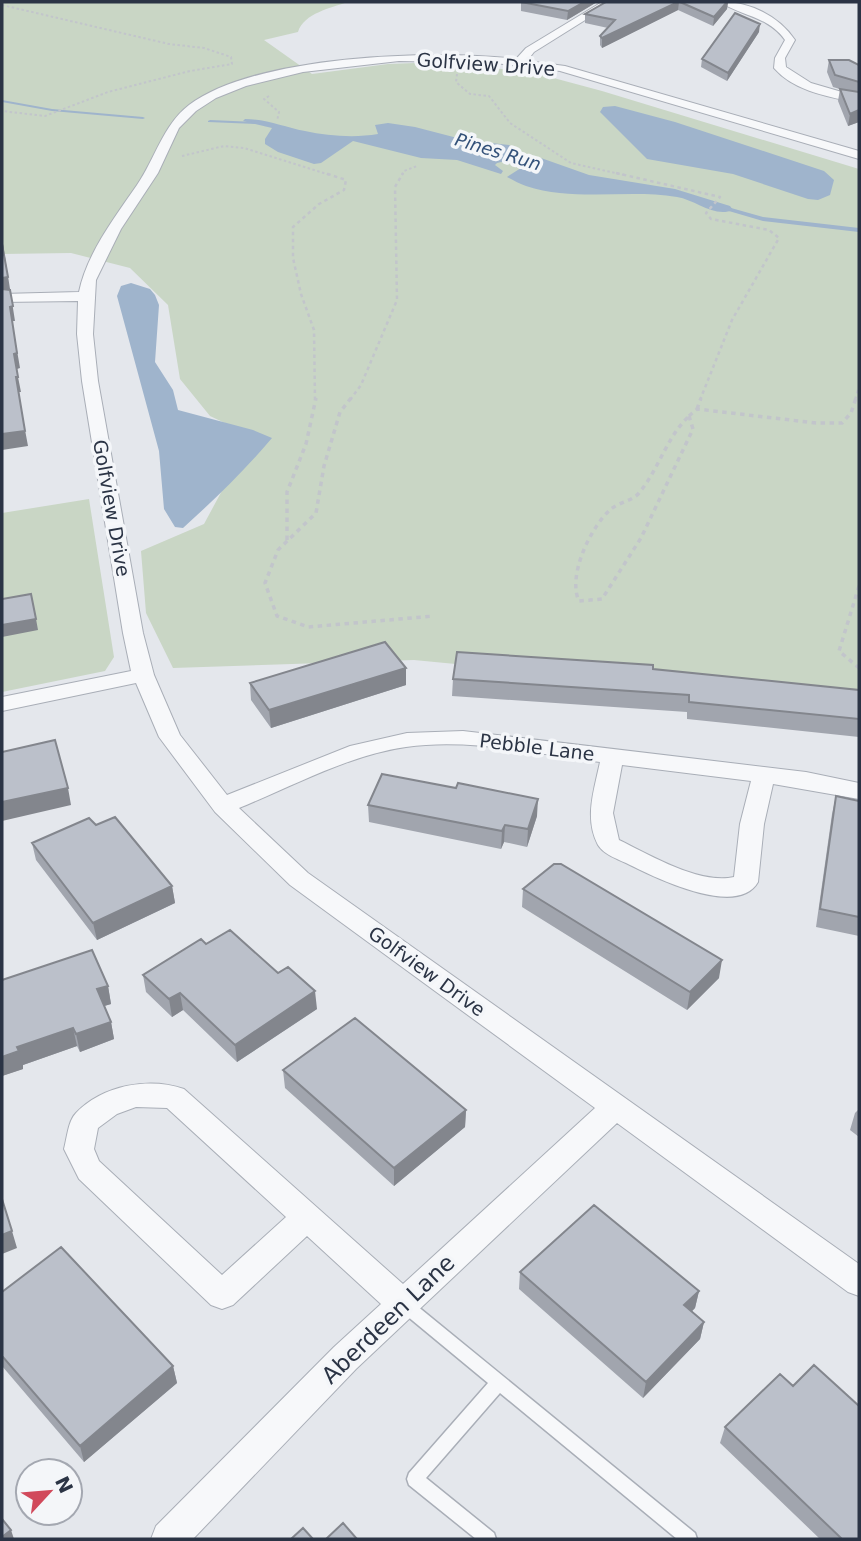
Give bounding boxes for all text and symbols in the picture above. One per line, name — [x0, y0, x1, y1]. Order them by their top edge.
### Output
street label: Golfview Drive — [416, 48, 556, 80]
water label: Pines Run — [453, 129, 544, 175]
street label: Golfview Drive — [89, 438, 135, 578]
street label: Pebble Lane — [478, 729, 596, 765]
street label: Golfview Drive — [364, 921, 490, 1021]
street label: Aberdeen Lane — [316, 1249, 460, 1389]
north arrow — [14, 1457, 84, 1527]
text: N — [51, 1473, 78, 1497]

